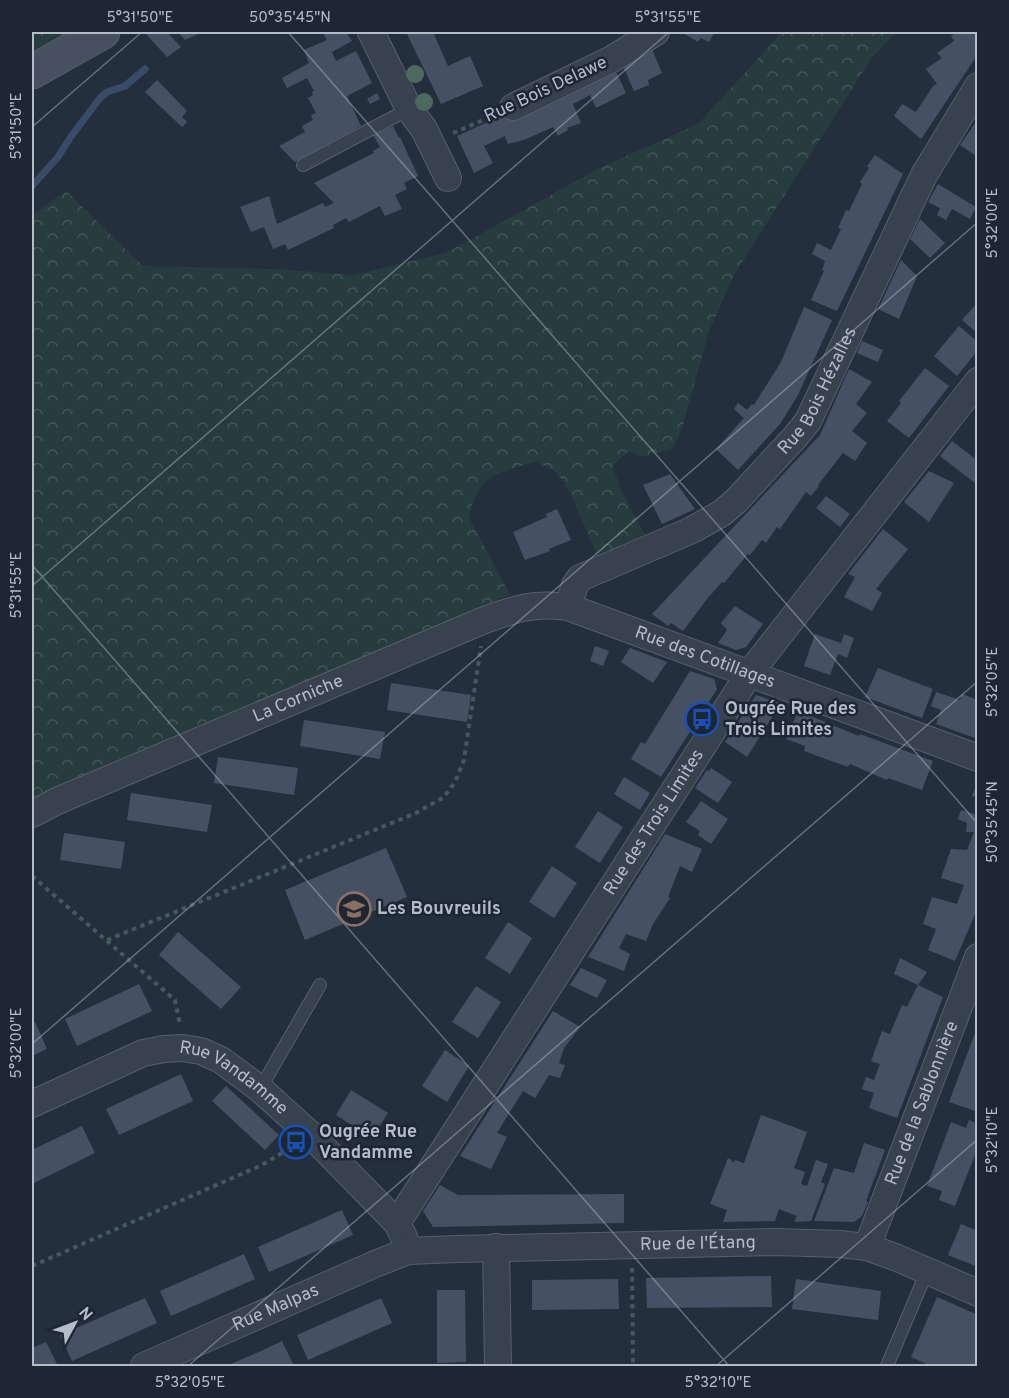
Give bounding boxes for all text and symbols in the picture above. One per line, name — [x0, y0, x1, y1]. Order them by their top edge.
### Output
text: 5°31'50"E — [106, 9, 174, 28]
text: 50°35'45"N — [249, 9, 331, 28]
text: 5°31'55"E — [635, 9, 701, 28]
street label: Rue Bois Delawe — [481, 51, 611, 129]
text: 5°31'50"E — [8, 92, 27, 160]
text: 5°32'00"E — [984, 188, 1003, 258]
street label: Rue Bois Hézalles — [773, 323, 862, 460]
text: 5°31'55"E — [8, 552, 27, 618]
street label: Rue des Cotillages — [632, 621, 778, 694]
text: 5°32'05"E — [984, 647, 1003, 717]
street label: La Corniche — [249, 670, 347, 728]
place label: Ougrée Rue des Trois Limites — [725, 698, 857, 742]
bus stop icon: Ougrée Rue des Trois Limites — [684, 701, 720, 737]
street label: Rue des Trois Limites — [599, 745, 709, 900]
text: 50°35'45"N — [984, 781, 1003, 863]
school or university icon: Les Bouvreuils — [336, 891, 372, 927]
place label: Les Bouvreuils — [377, 898, 501, 921]
text: 5°32'00"E — [8, 1008, 27, 1078]
street label: Rue de la Sablonnière — [880, 1018, 964, 1189]
street label: Rue Vandamme — [178, 1036, 293, 1120]
text: 5°32'10"E — [984, 1107, 1003, 1173]
place label: Ougrée Rue Vandamme — [319, 1121, 417, 1165]
bus stop icon: Ougrée Rue Vandamme — [278, 1124, 314, 1160]
street label: Rue de l'Étang — [640, 1230, 756, 1256]
street label: Rue Malpas — [229, 1279, 323, 1337]
north arrow — [45, 1293, 105, 1353]
text: N — [73, 1304, 96, 1325]
text: 5°32'05"E — [155, 1374, 225, 1393]
text: 5°32'10"E — [685, 1374, 751, 1393]

